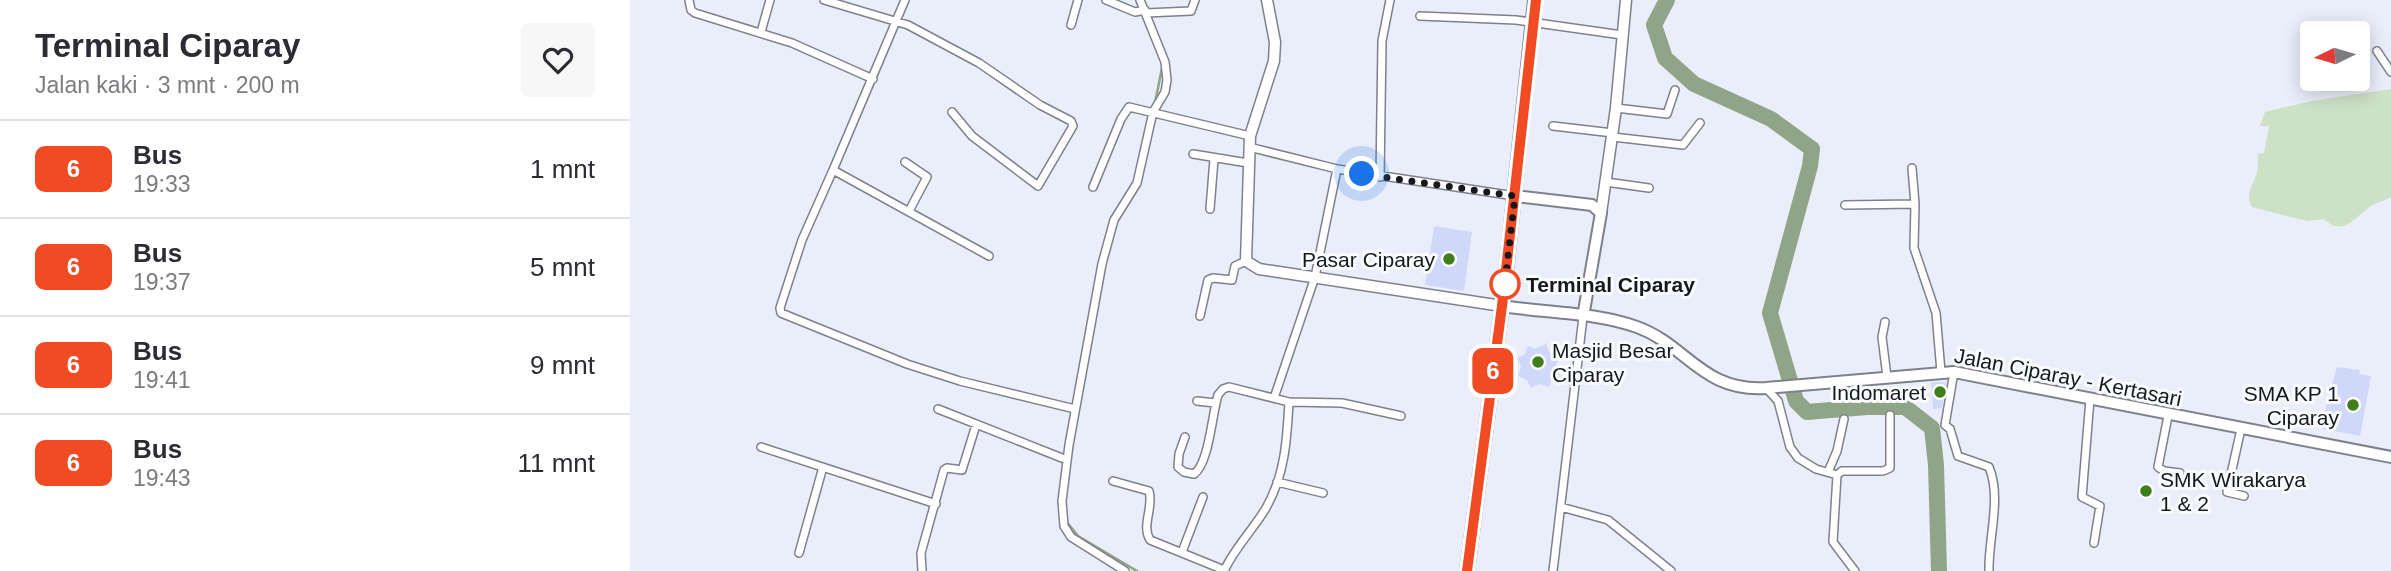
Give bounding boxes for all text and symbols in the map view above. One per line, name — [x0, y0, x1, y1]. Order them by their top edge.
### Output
north arrow — [2300, 21, 2370, 91]
map controls — [2300, 21, 2370, 91]
button: heart — [521, 23, 595, 97]
text: Terminal Ciparay — [35, 27, 300, 64]
text: Jalan kaki · 3 mnt · 200 m — [35, 72, 300, 98]
text: Bus — [133, 140, 182, 170]
text: 1 mnt — [530, 154, 595, 184]
text: 6 — [67, 155, 80, 182]
your location — [1344, 156, 1379, 191]
text: 19:33 — [133, 171, 191, 197]
text: Bus — [133, 238, 182, 268]
place label: Pasar Ciparay — [1302, 248, 1435, 271]
marker: Pasar Ciparay — [1441, 251, 1457, 267]
text: 5 mnt — [530, 252, 595, 282]
text: 6 — [67, 253, 80, 280]
text: 19:37 — [133, 269, 191, 295]
marker: Terminal Ciparay — [1490, 269, 1520, 299]
place label: Terminal Ciparay — [1526, 273, 1695, 296]
text: Bus — [133, 336, 182, 366]
place label: Masjid Besar Ciparay — [1552, 339, 1673, 386]
street label: Jalan Ciparay - Kertasari — [1952, 344, 2184, 410]
line badge: 6 — [1470, 348, 1516, 394]
text: 9 mnt — [530, 350, 595, 380]
text: 6 — [67, 351, 80, 378]
marker: Masjid Besar Ciparay — [1530, 354, 1546, 370]
text: 6 — [1486, 357, 1500, 384]
text: 19:41 — [133, 367, 191, 393]
place label: Indomaret — [1831, 381, 1926, 404]
place label: SMA KP 1 Ciparay — [2244, 382, 2339, 429]
marker: Indomaret — [1932, 384, 1948, 400]
marker: SMA KP 1 Ciparay — [2345, 397, 2361, 413]
text: Bus — [133, 434, 182, 464]
text: 11 mnt — [517, 448, 595, 478]
text: 6 — [67, 449, 80, 476]
text: 19:43 — [133, 465, 191, 491]
place label: SMK Wirakarya 1 & 2 — [2160, 468, 2306, 515]
marker: SMK Wirakarya 1 & 2 — [2138, 483, 2154, 499]

